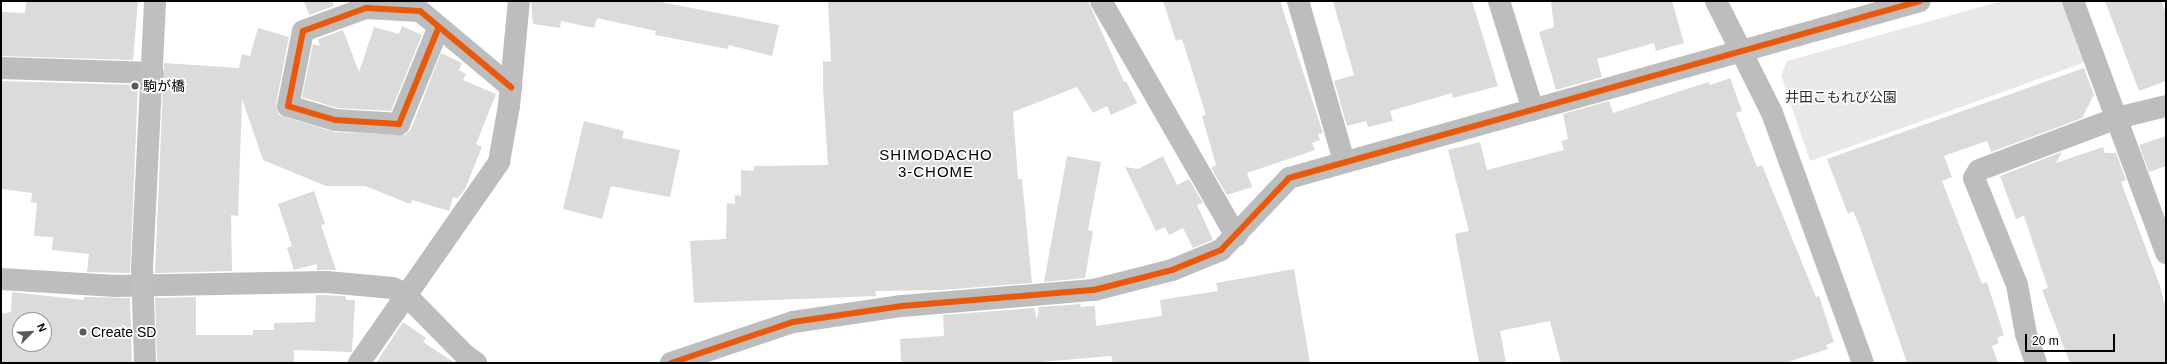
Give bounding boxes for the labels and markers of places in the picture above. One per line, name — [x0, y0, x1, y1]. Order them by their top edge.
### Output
place label: 駒が橋 — [143, 78, 185, 94]
marker: 駒が橋 — [130, 81, 140, 91]
place label: Create SD — [91, 324, 156, 340]
marker: Create SD — [78, 327, 88, 337]

